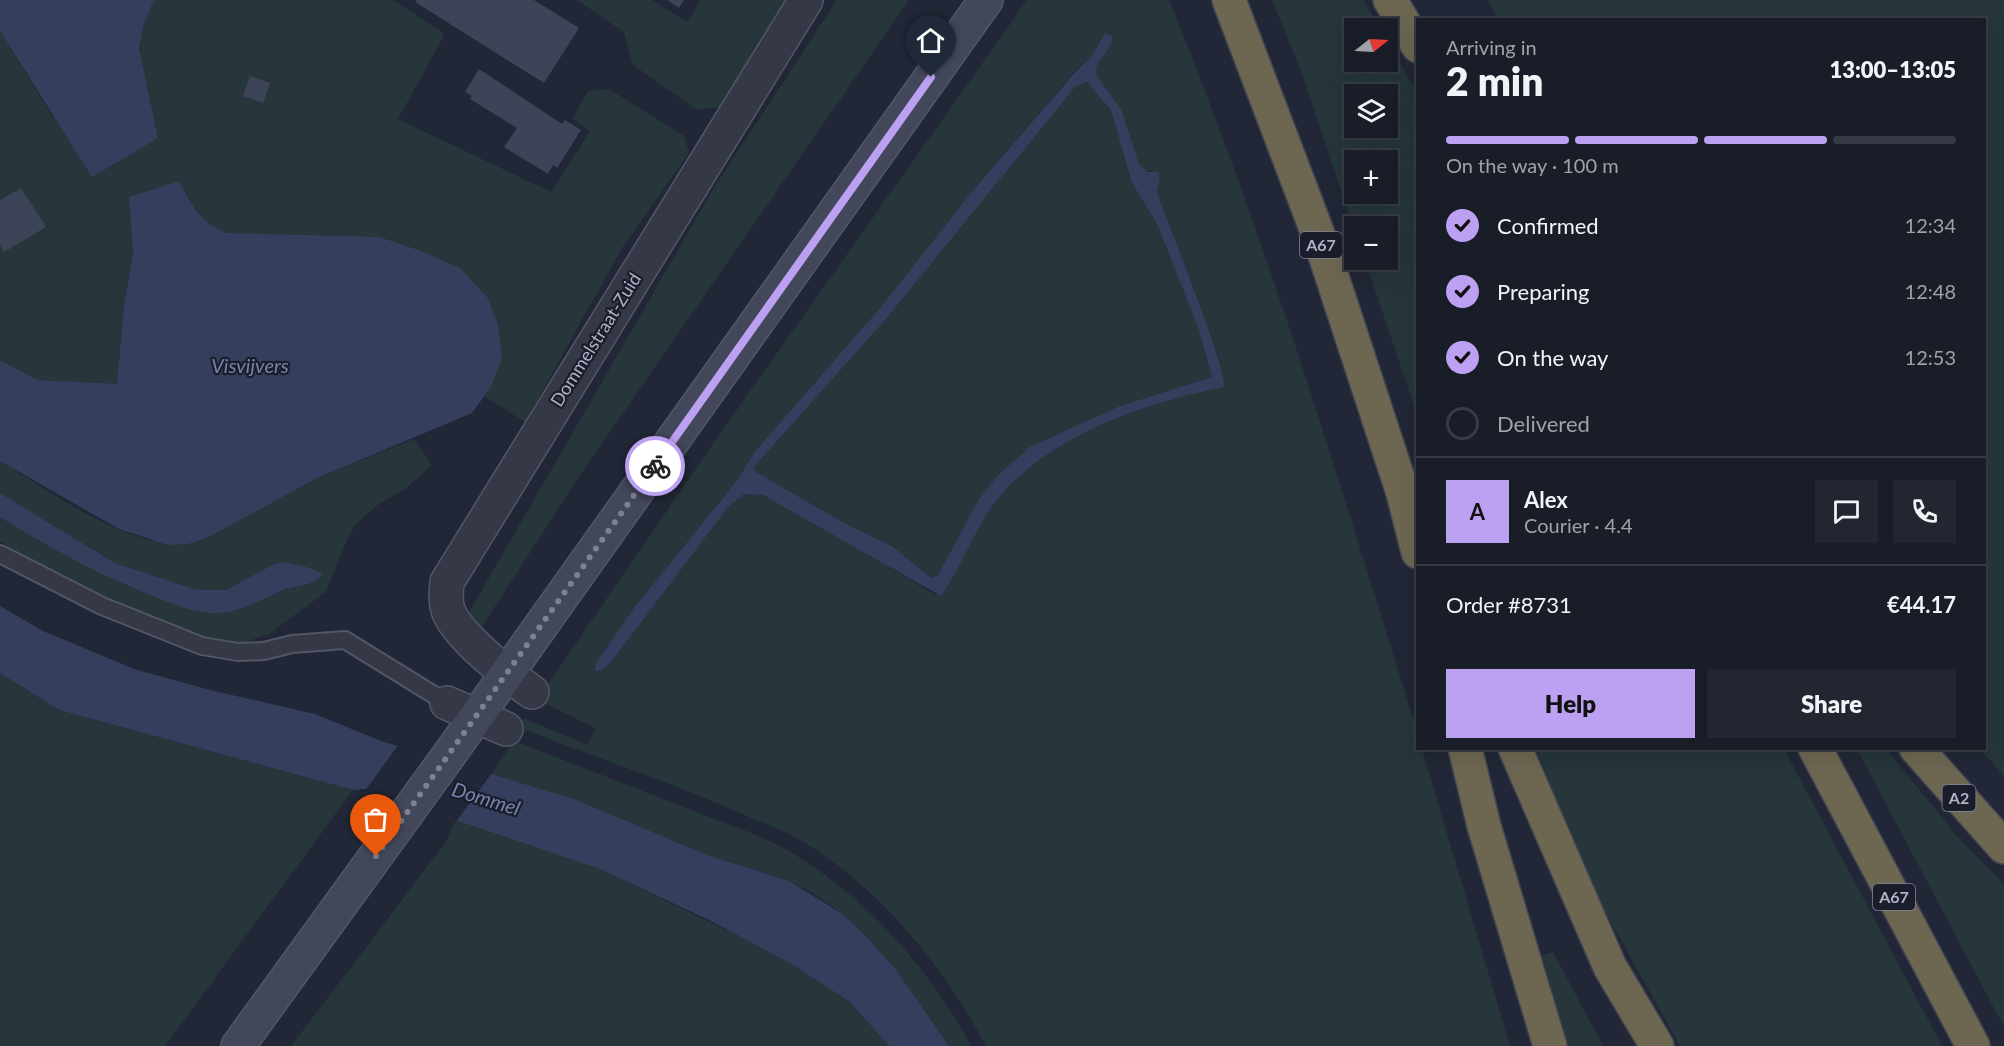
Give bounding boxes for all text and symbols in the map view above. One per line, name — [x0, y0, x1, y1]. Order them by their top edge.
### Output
pin — [905, 15, 956, 77]
north arrow — [1344, 18, 1398, 72]
map controls — [1344, 18, 1398, 270]
icon: home — [914, 24, 947, 57]
text: Arriving in — [1446, 35, 1537, 59]
text: 13:00–13:05 — [1830, 56, 1956, 83]
text: 2 min — [1446, 58, 1543, 104]
button: layers — [1344, 84, 1398, 138]
button: + — [1344, 150, 1398, 204]
text: On the way · 100 m — [1446, 153, 1619, 177]
icon: check — [1446, 209, 1479, 242]
text: Confirmed — [1497, 212, 1599, 239]
text: 12:34 — [1905, 213, 1956, 237]
button: − — [1344, 216, 1398, 270]
road number: A67 — [1300, 232, 1342, 258]
street label: Dommelstraat-Zuid — [545, 269, 645, 410]
icon: check — [1446, 275, 1479, 308]
text: Preparing — [1497, 278, 1589, 305]
text: 12:48 — [1905, 279, 1956, 303]
icon: check — [1446, 341, 1479, 374]
text: On the way — [1497, 344, 1608, 371]
text: 12:53 — [1905, 345, 1956, 369]
water label: Visvijvers — [211, 353, 289, 377]
text: Delivered — [1497, 410, 1590, 437]
courier — [625, 436, 685, 496]
icon: bike — [639, 450, 672, 483]
button: chat — [1815, 480, 1878, 543]
button: phone — [1893, 480, 1956, 543]
text: Alex — [1524, 486, 1568, 513]
text: A — [1470, 498, 1485, 525]
text: Courier · 4.4 — [1524, 513, 1633, 537]
text: Order #8731 — [1446, 591, 1572, 618]
text: €44.17 — [1887, 591, 1956, 618]
button: Help — [1446, 669, 1695, 738]
button: Share — [1707, 669, 1956, 738]
water label: Dommel — [449, 776, 524, 820]
road number: A2 — [1942, 785, 1976, 811]
pin — [350, 794, 401, 856]
icon: bag — [359, 803, 392, 836]
road number: A67 — [1873, 884, 1915, 910]

